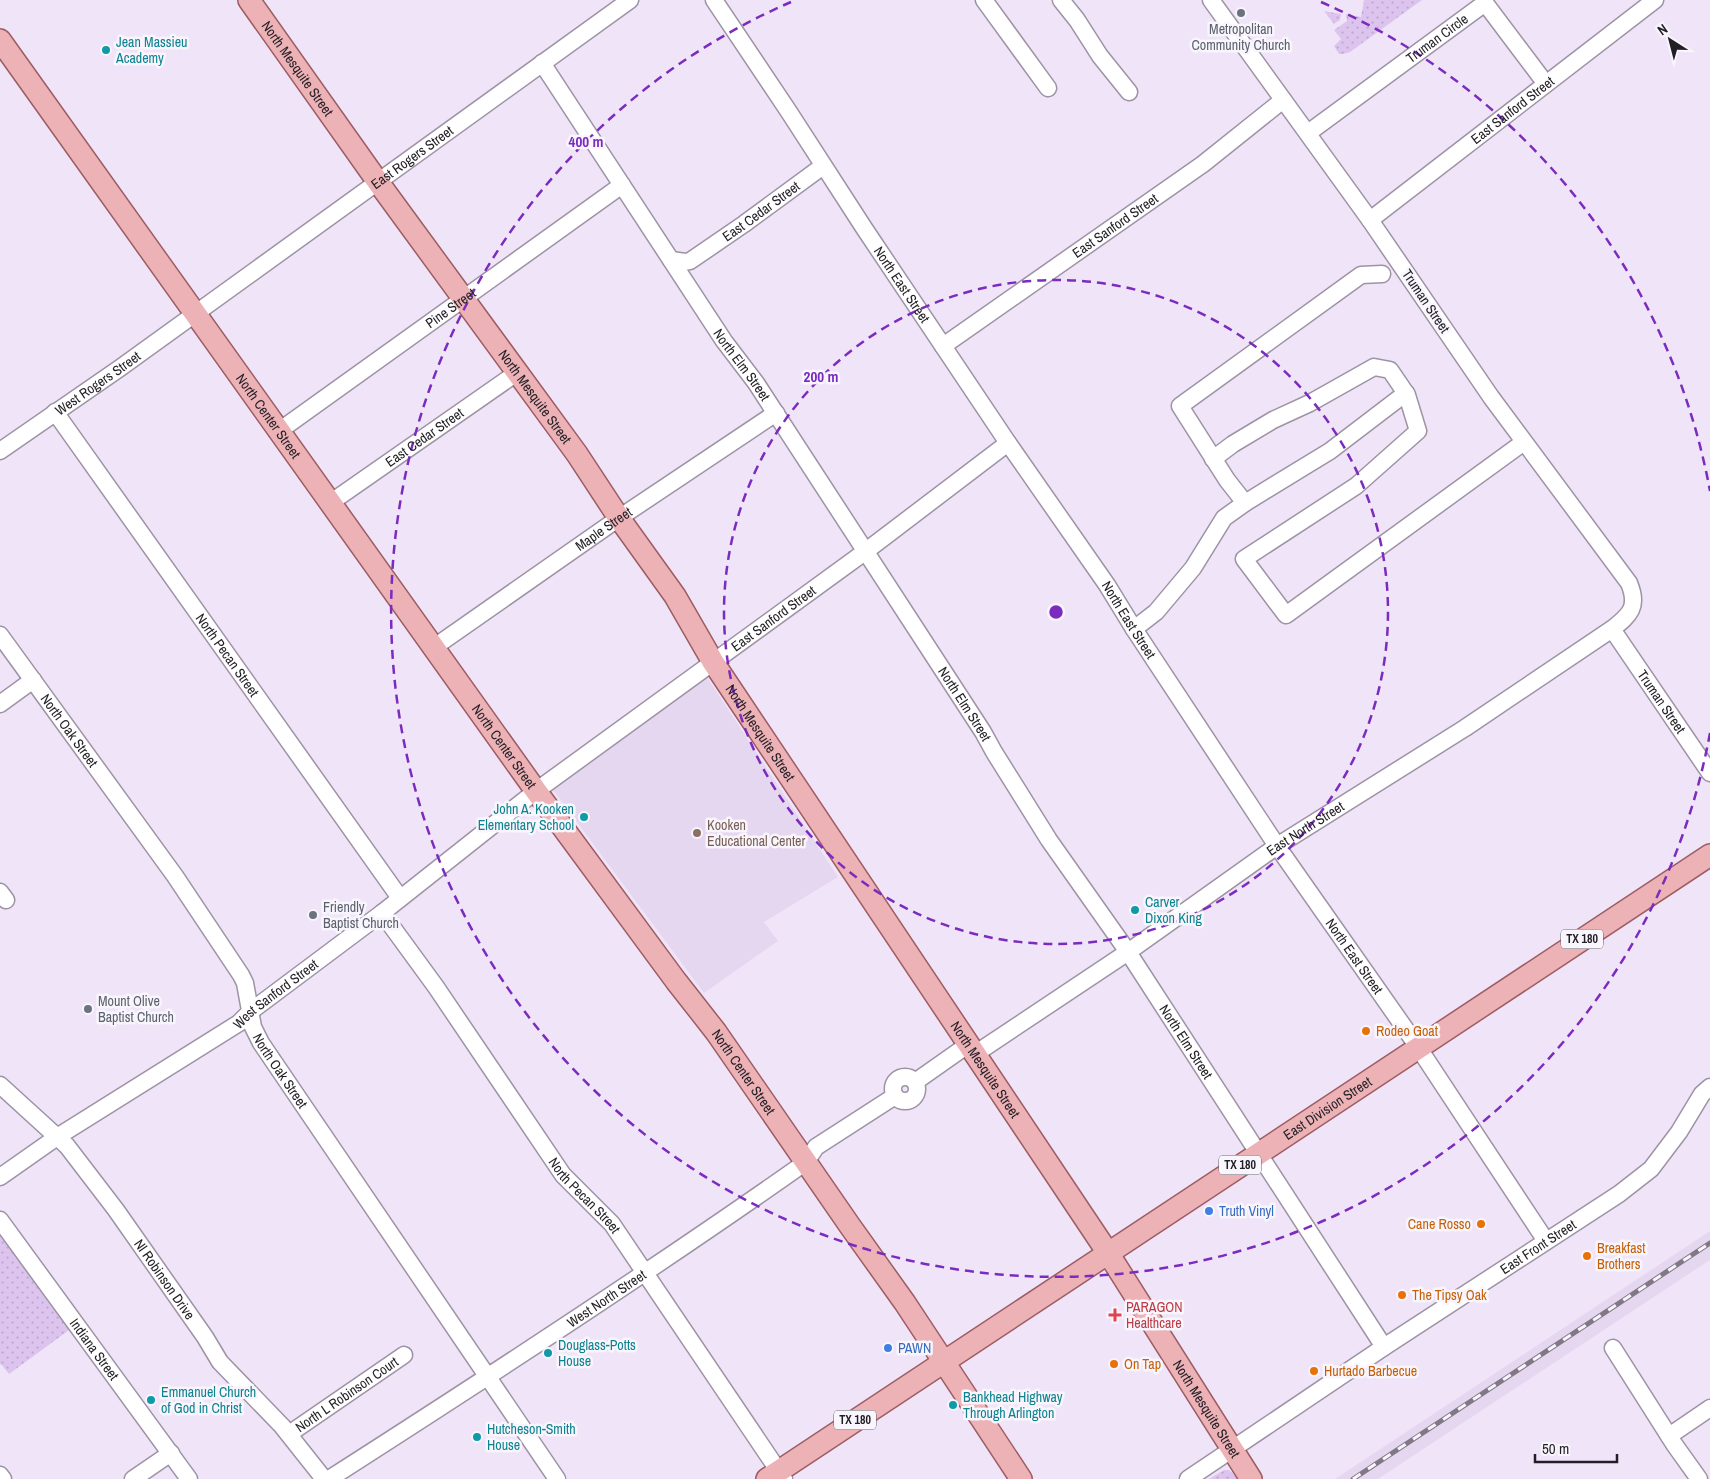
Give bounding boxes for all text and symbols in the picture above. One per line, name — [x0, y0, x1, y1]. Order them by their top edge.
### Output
marker: Metropolitan Community Church — [1235, 7, 1247, 19]
street label: Truman Circle — [1402, 10, 1471, 67]
north arrow — [1645, 15, 1695, 65]
street label: North Mesquite Street — [258, 17, 337, 120]
place label: Metropolitan Community Church — [1192, 20, 1290, 54]
text: N — [1654, 20, 1671, 39]
place label: Jean Massieu Academy — [115, 33, 187, 67]
marker: Jean Massieu Academy — [100, 44, 112, 56]
street label: East Sanford Street — [1467, 72, 1558, 148]
street label: East Rogers Street — [367, 122, 457, 193]
text: 400 m — [569, 131, 603, 152]
street label: East Cedar Street — [719, 177, 803, 245]
street label: East Sanford Street — [1069, 189, 1161, 262]
street label: North East Street — [870, 243, 934, 326]
street label: Truman Street — [1398, 266, 1454, 336]
street label: Pine Street — [422, 284, 479, 332]
street label: North Elm Street — [709, 325, 774, 404]
street label: North Mesquite Street — [495, 346, 575, 447]
street label: West Rogers Street — [52, 347, 144, 419]
text: 200 m — [804, 366, 838, 387]
street label: North Center Street — [232, 370, 305, 462]
street label: East Cedar Street — [382, 404, 467, 471]
street label: Maple Street — [572, 503, 635, 555]
street label: North East Street — [1098, 578, 1160, 662]
street label: East Sanford Street — [728, 582, 819, 655]
centre of rings — [1047, 603, 1065, 621]
street label: North Pecan Street — [192, 610, 263, 700]
street label: North Elm Street — [934, 663, 995, 744]
street label: Truman Street — [1634, 666, 1690, 737]
street label: North Mesquite Street — [722, 681, 799, 785]
street label: North Oak Street — [37, 690, 102, 771]
street label: North Center Street — [468, 701, 541, 792]
street label: East North Street — [1263, 797, 1347, 860]
place label: John A. Kooken Elementary School — [478, 800, 574, 834]
marker: John A. Kooken Elementary School — [578, 811, 590, 823]
place label: Kooken Educational Center — [707, 816, 805, 850]
marker: Kooken Educational Center — [691, 827, 703, 839]
place label: Carver Dixon King — [1145, 893, 1202, 927]
place label: Friendly Baptist Church — [323, 898, 399, 932]
marker: Carver Dixon King — [1129, 904, 1141, 916]
marker: Friendly Baptist Church — [307, 909, 319, 921]
street label: North East Street — [1322, 915, 1387, 998]
road number: TX 180 — [1561, 930, 1603, 949]
street label: West Sanford Street — [229, 955, 321, 1033]
place label: Mount Olive Baptist Church — [98, 992, 174, 1026]
street label: North Elm Street — [1155, 1001, 1217, 1082]
marker: Mount Olive Baptist Church — [82, 1003, 94, 1015]
street label: North Mesquite Street — [947, 1018, 1024, 1121]
place label: Rodeo Goat — [1376, 1022, 1438, 1040]
marker: Rodeo Goat — [1360, 1025, 1372, 1037]
street label: North Center Street — [708, 1026, 779, 1118]
street label: North Oak Street — [249, 1030, 312, 1112]
street label: East Division Street — [1280, 1072, 1375, 1144]
street label: North Pecan Street — [545, 1154, 625, 1237]
road number: TX 180 — [1219, 1156, 1261, 1174]
place label: Truth Vinyl — [1219, 1202, 1274, 1220]
marker: Truth Vinyl — [1203, 1205, 1215, 1217]
place label: Cane Rosso — [1408, 1215, 1471, 1233]
street label: East Front Street — [1497, 1216, 1579, 1278]
marker: Cane Rosso — [1475, 1218, 1487, 1230]
street label: Nl Robinson Drive — [130, 1236, 199, 1323]
place label: Breakfast Brothers — [1597, 1239, 1646, 1273]
marker: Breakfast Brothers — [1581, 1250, 1593, 1262]
street label: West North Street — [564, 1266, 649, 1331]
place label: The Tipsy Oak — [1412, 1286, 1487, 1304]
marker: The Tipsy Oak — [1396, 1289, 1408, 1301]
place label: PARAGON Healthcare — [1126, 1298, 1183, 1332]
marker: PARAGON Healthcare — [1108, 1308, 1122, 1322]
street label: Indiana Street — [66, 1315, 123, 1384]
place label: Douglass-Potts House — [558, 1336, 636, 1370]
place label: PAWN — [898, 1339, 931, 1357]
marker: PAWN — [882, 1342, 894, 1354]
marker: Douglass-Potts House — [542, 1347, 554, 1359]
street label: North L Robinson Court — [292, 1353, 402, 1436]
place label: On Tap — [1124, 1355, 1161, 1373]
street label: North Mesquite Street — [1169, 1356, 1244, 1461]
marker: On Tap — [1108, 1358, 1120, 1370]
place label: Hurtado Barbecue — [1324, 1362, 1417, 1380]
marker: Hurtado Barbecue — [1308, 1365, 1320, 1377]
place label: Emmanuel Church of God in Christ — [161, 1383, 256, 1417]
place label: Bankhead Highway Through Arlington — [963, 1388, 1063, 1422]
marker: Emmanuel Church of God in Christ — [145, 1394, 157, 1406]
marker: Bankhead Highway Through Arlington — [947, 1399, 959, 1411]
road number: TX 180 — [834, 1410, 876, 1430]
place label: Hutcheson-Smith House — [487, 1420, 576, 1454]
marker: Hutcheson-Smith House — [471, 1431, 483, 1443]
scale bar — [1535, 1432, 1618, 1464]
text: 50 m — [1542, 1438, 1569, 1459]

